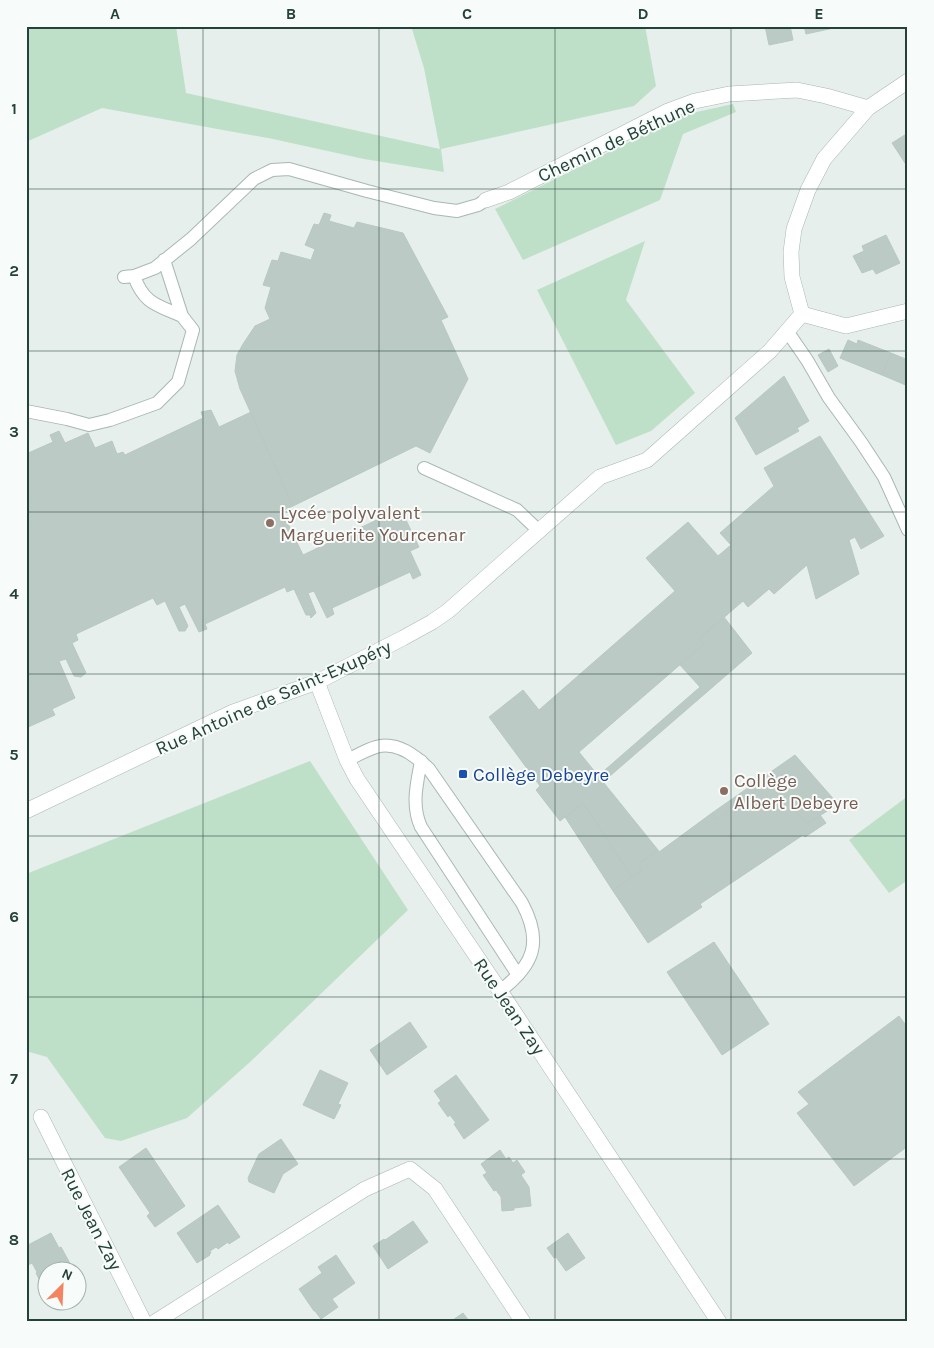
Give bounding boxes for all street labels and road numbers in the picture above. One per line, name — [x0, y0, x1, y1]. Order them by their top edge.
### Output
street label: Chemin de Béthune — [534, 95, 698, 187]
street label: Rue Antoine de Saint-Exupéry — [152, 636, 395, 760]
street label: Rue Jean Zay — [469, 954, 550, 1059]
street label: Rue Jean Zay — [56, 1165, 126, 1274]

